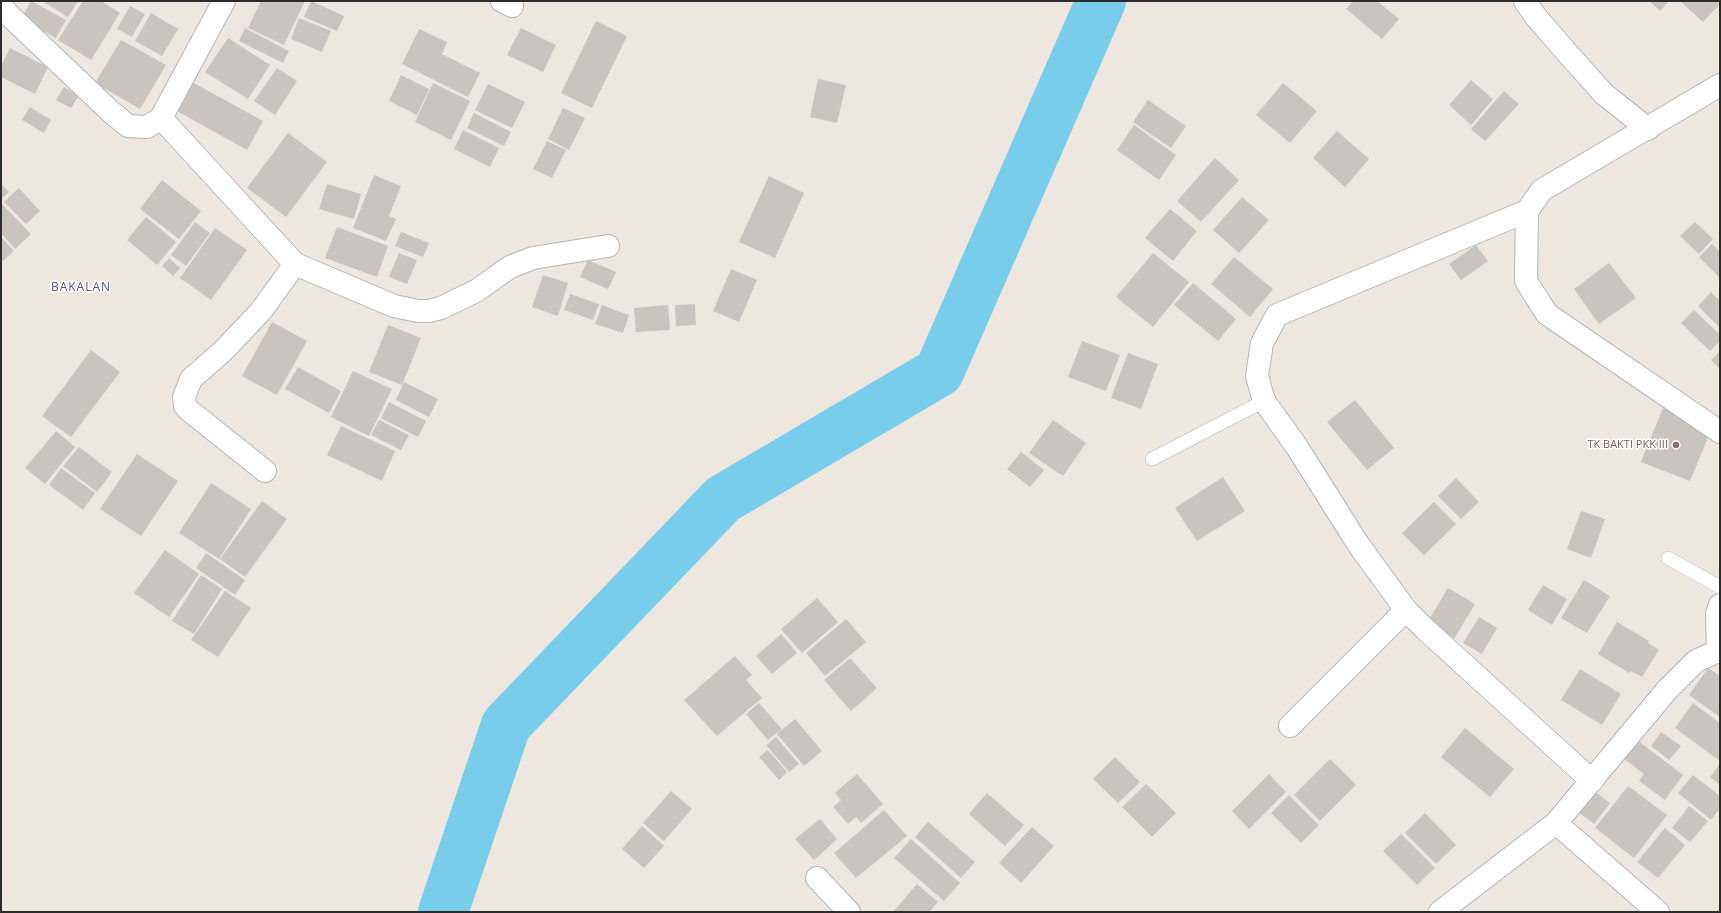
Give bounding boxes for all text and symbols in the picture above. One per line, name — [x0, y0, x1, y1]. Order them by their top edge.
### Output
district label: BAKALAN — [51, 281, 111, 295]
place label: TK BAKTI PKK III — [1587, 438, 1668, 452]
marker: TK BAKTI PKK III — [1671, 440, 1681, 450]

